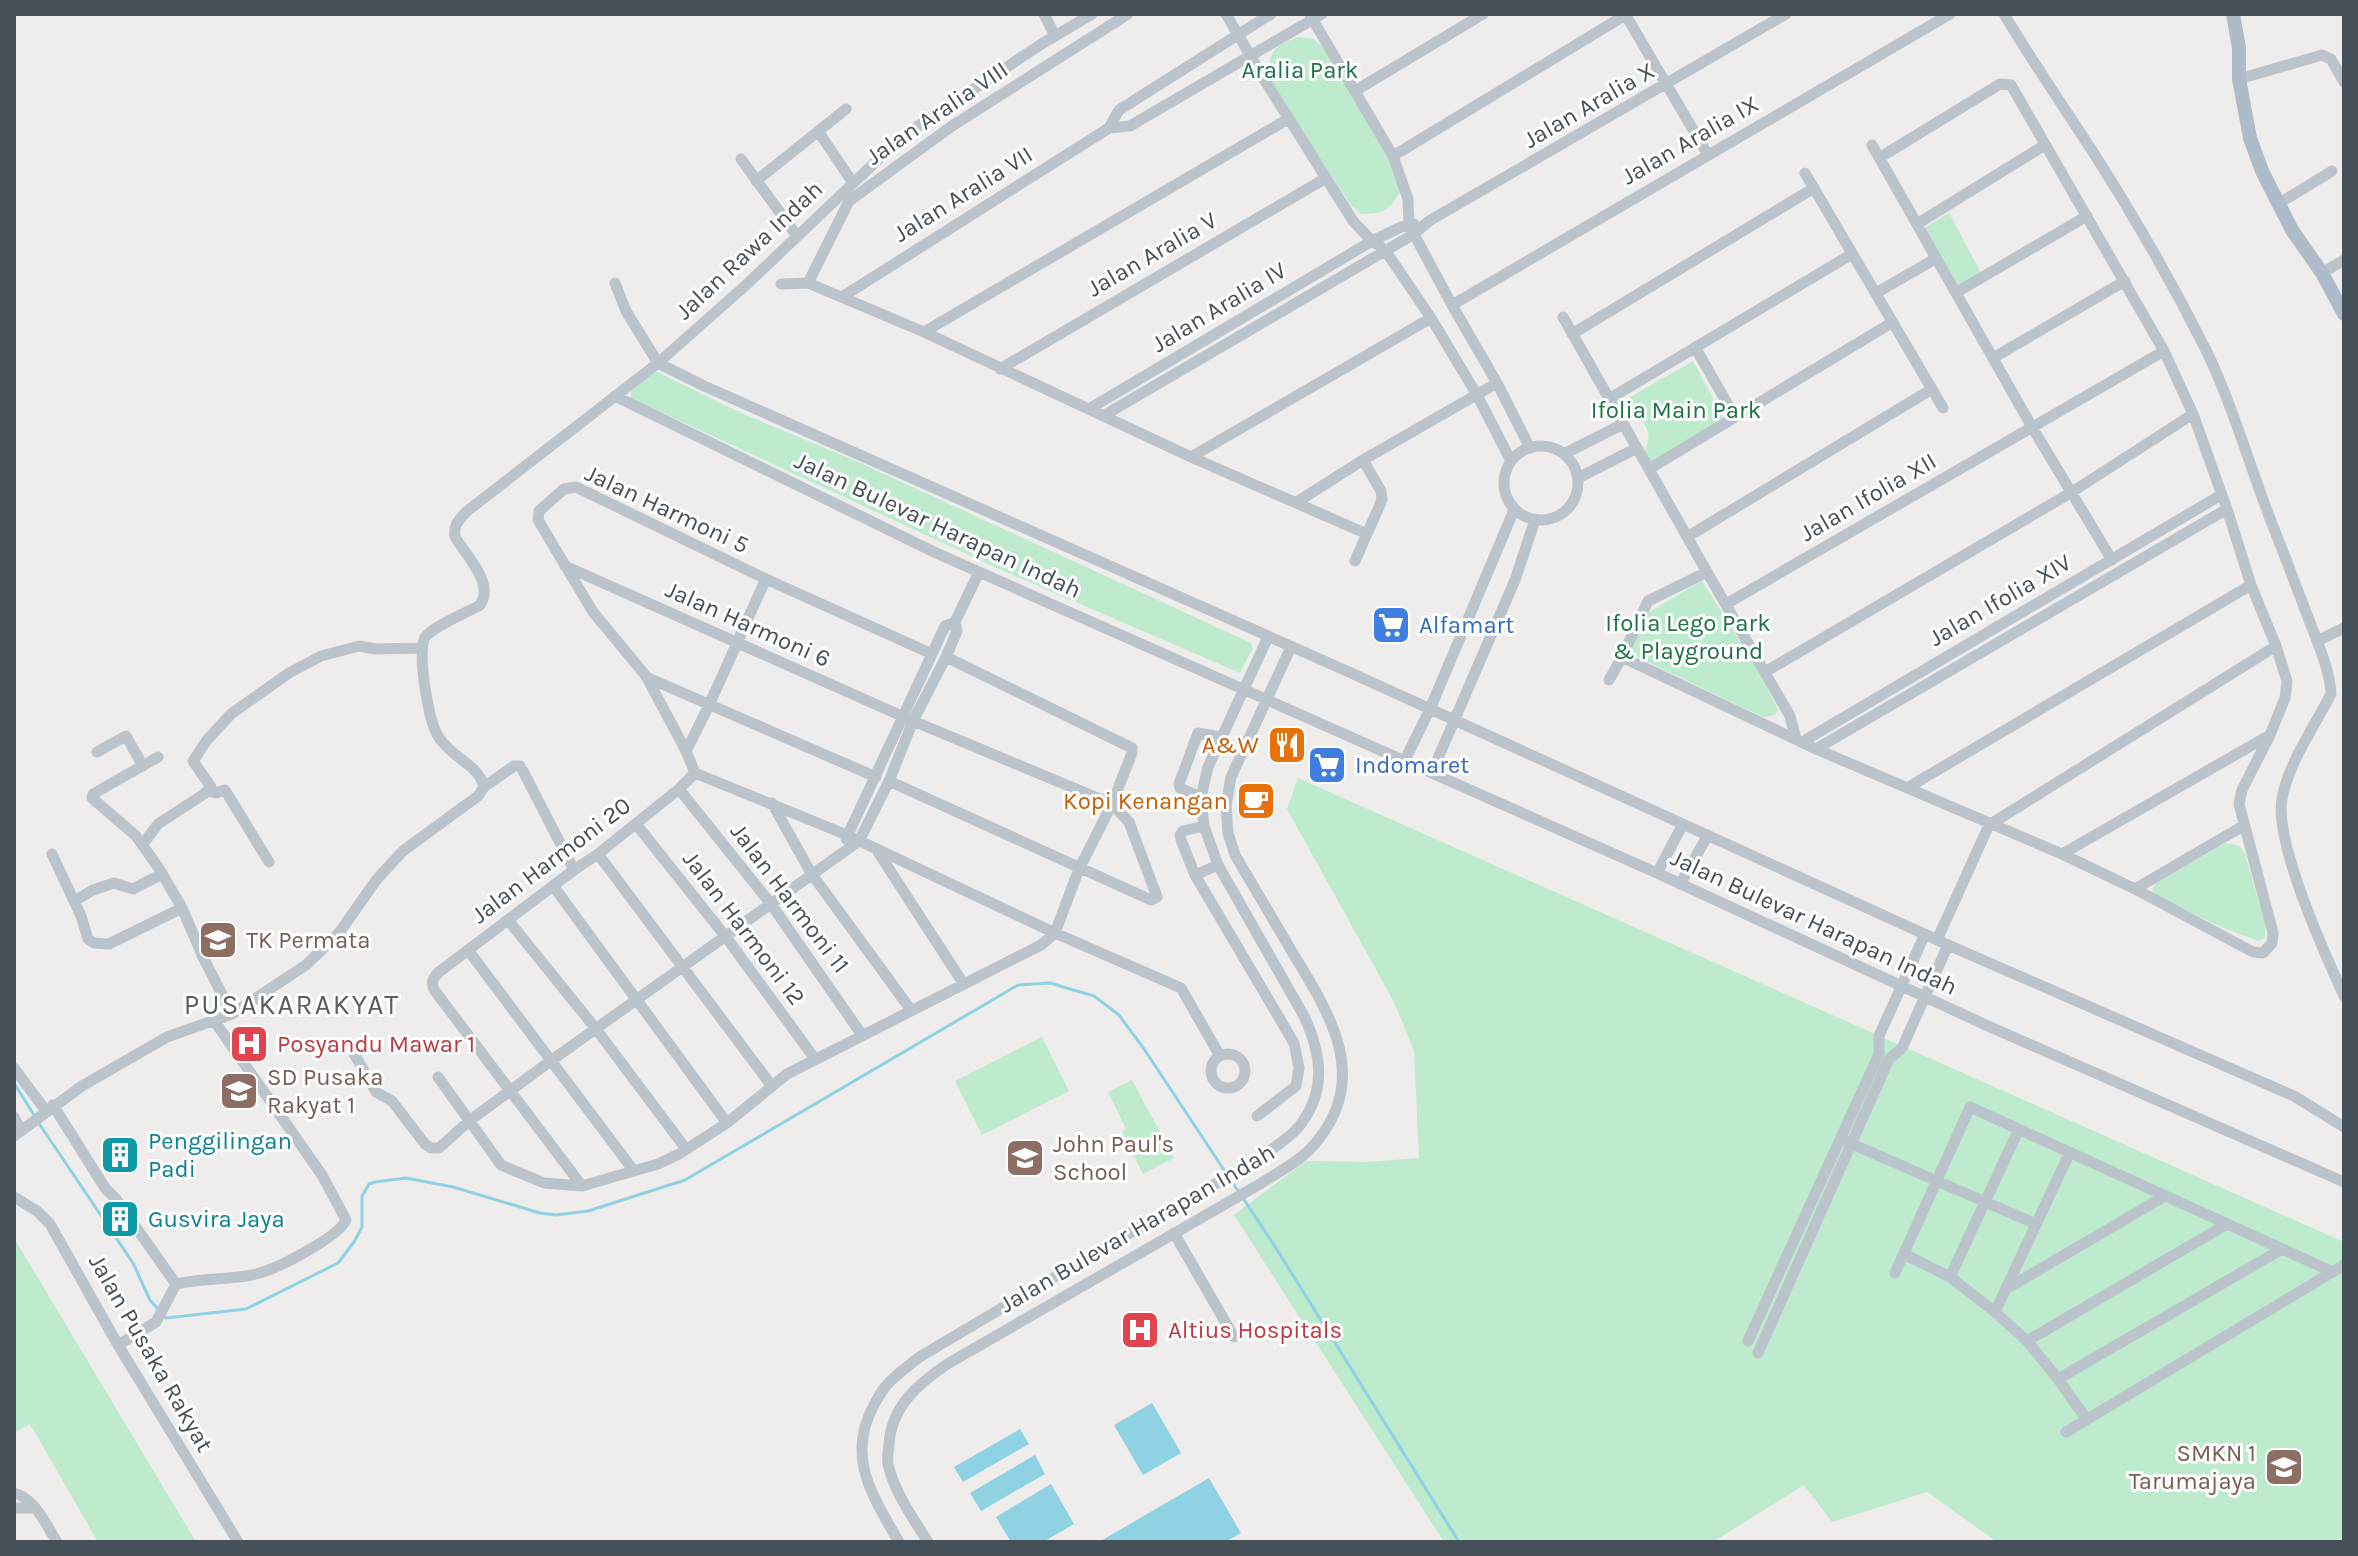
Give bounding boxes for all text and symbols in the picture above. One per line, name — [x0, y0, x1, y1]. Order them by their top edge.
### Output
street label: Jalan Aralia VIII — [861, 55, 1013, 171]
park label: Aralia Park — [1241, 56, 1359, 84]
street label: Jalan Aralia X — [1518, 56, 1660, 154]
street label: Jalan Aralia IX — [1616, 89, 1764, 191]
street label: Jalan Aralia VII — [888, 140, 1038, 248]
street label: Jalan Rawa Indah — [670, 175, 828, 325]
street label: Jalan Aralia V — [1082, 205, 1222, 302]
street label: Jalan Aralia IV — [1147, 256, 1292, 358]
park label: Ifolia Main Park — [1591, 396, 1761, 424]
street label: Jalan Bulevar Harapan Indah — [790, 446, 1086, 604]
street label: Jalan Ifolia XII — [1795, 447, 1941, 547]
street label: Jalan Harmoni 5 — [581, 459, 753, 559]
street label: Jalan Ifolia XIV — [1924, 548, 2076, 652]
street label: Jalan Harmoni 6 — [661, 575, 835, 673]
supermarket icon: Alfamart — [1370, 604, 1412, 646]
park label: Ifolia Lego Park & Playground — [1605, 609, 1771, 665]
place label: Alfamart — [1419, 611, 1514, 639]
restaurant icon: A&W — [1266, 724, 1308, 766]
place label: A&W — [1202, 731, 1260, 759]
supermarket icon: Indomaret — [1306, 744, 1348, 786]
place label: Indomaret — [1355, 751, 1469, 779]
cafe icon: Kopi Kenangan — [1235, 780, 1277, 822]
place label: Kopi Kenangan — [1063, 787, 1228, 815]
street label: Jalan Harmoni 20 — [466, 791, 636, 929]
street label: Jalan Harmoni 11 — [725, 818, 855, 978]
street label: Jalan Bulevar Harapan Indah — [1666, 843, 1962, 1001]
street label: Jalan Harmoni 12 — [677, 845, 811, 1011]
school or university icon: TK Permata — [197, 919, 239, 961]
place label: TK Permata — [246, 926, 370, 954]
district label: PUSAKARAKYAT — [184, 988, 400, 1021]
hospital icon: Posyandu Mawar 1 — [228, 1023, 270, 1065]
place label: Posyandu Mawar 1 — [277, 1030, 475, 1058]
place label: SD Pusaka Rakyat 1 — [267, 1063, 383, 1119]
school or university icon: SD Pusaka Rakyat 1 — [218, 1070, 260, 1112]
place label: Penggilingan Padi — [148, 1127, 292, 1183]
place label: John Paul's School — [1053, 1130, 1174, 1186]
building icon: Penggilingan Padi — [99, 1134, 141, 1176]
school or university icon: John Paul's School — [1004, 1137, 1046, 1179]
street label: Jalan Bulevar Harapan Indah — [995, 1138, 1279, 1318]
building icon: Gusvira Jaya — [99, 1198, 141, 1240]
place label: Gusvira Jaya — [148, 1205, 285, 1233]
street label: Jalan Pusaka Rakyat — [83, 1249, 219, 1457]
hospital icon: Altius Hospitals — [1119, 1309, 1161, 1351]
place label: Altius Hospitals — [1168, 1316, 1342, 1344]
place label: SMKN 1 Tarumajaya — [2129, 1439, 2256, 1495]
school or university icon: SMKN 1 Tarumajaya — [2263, 1446, 2305, 1488]

